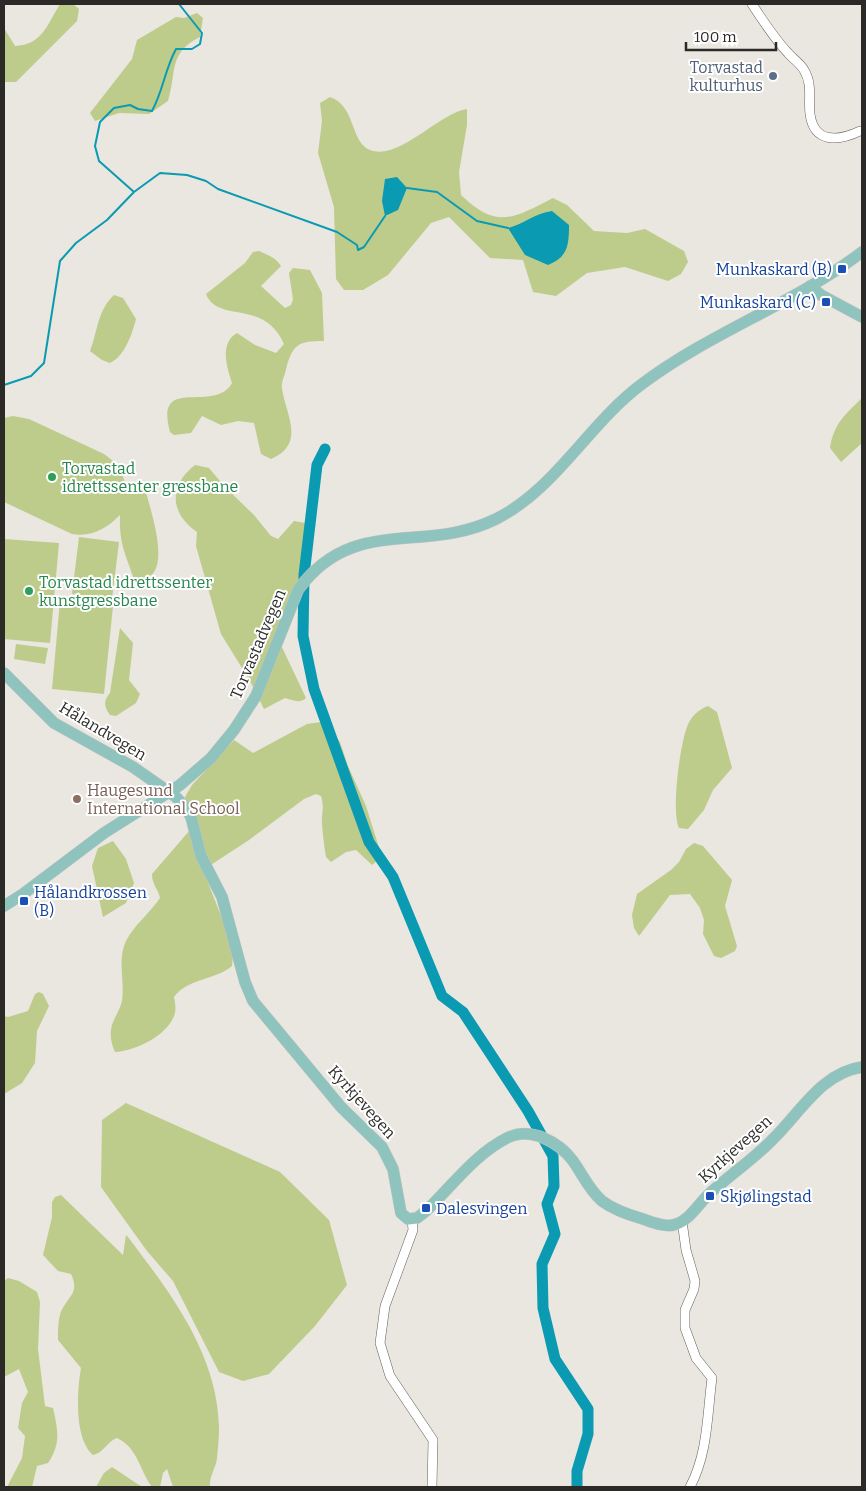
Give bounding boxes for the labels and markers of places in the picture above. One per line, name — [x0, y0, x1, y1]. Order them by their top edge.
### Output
place label: Torvastad kulturhus — [690, 58, 764, 95]
marker: Torvastad kulturhus — [767, 70, 779, 82]
place label: Munkaskard (B) — [716, 260, 832, 279]
marker: Munkaskard (B) — [836, 263, 848, 275]
place label: Munkaskard (C) — [700, 293, 816, 312]
marker: Munkaskard (C) — [820, 296, 832, 308]
place label: Torvastad idrettssenter gressbane — [62, 459, 238, 496]
marker: Torvastad idrettssenter gressbane — [46, 471, 58, 483]
place label: Torvastad idrettssenter kunstgressbane — [39, 573, 212, 610]
marker: Torvastad idrettssenter kunstgressbane — [23, 585, 35, 597]
place label: Haugesund International School — [87, 781, 240, 818]
marker: Haugesund International School — [71, 793, 83, 805]
place label: Hålandkrossen (B) — [34, 883, 147, 920]
marker: Hålandkrossen (B) — [18, 895, 30, 907]
place label: Skjølingstad — [720, 1187, 812, 1206]
marker: Skjølingstad — [704, 1190, 716, 1202]
place label: Dalesvingen — [436, 1199, 527, 1218]
marker: Dalesvingen — [420, 1202, 432, 1214]

